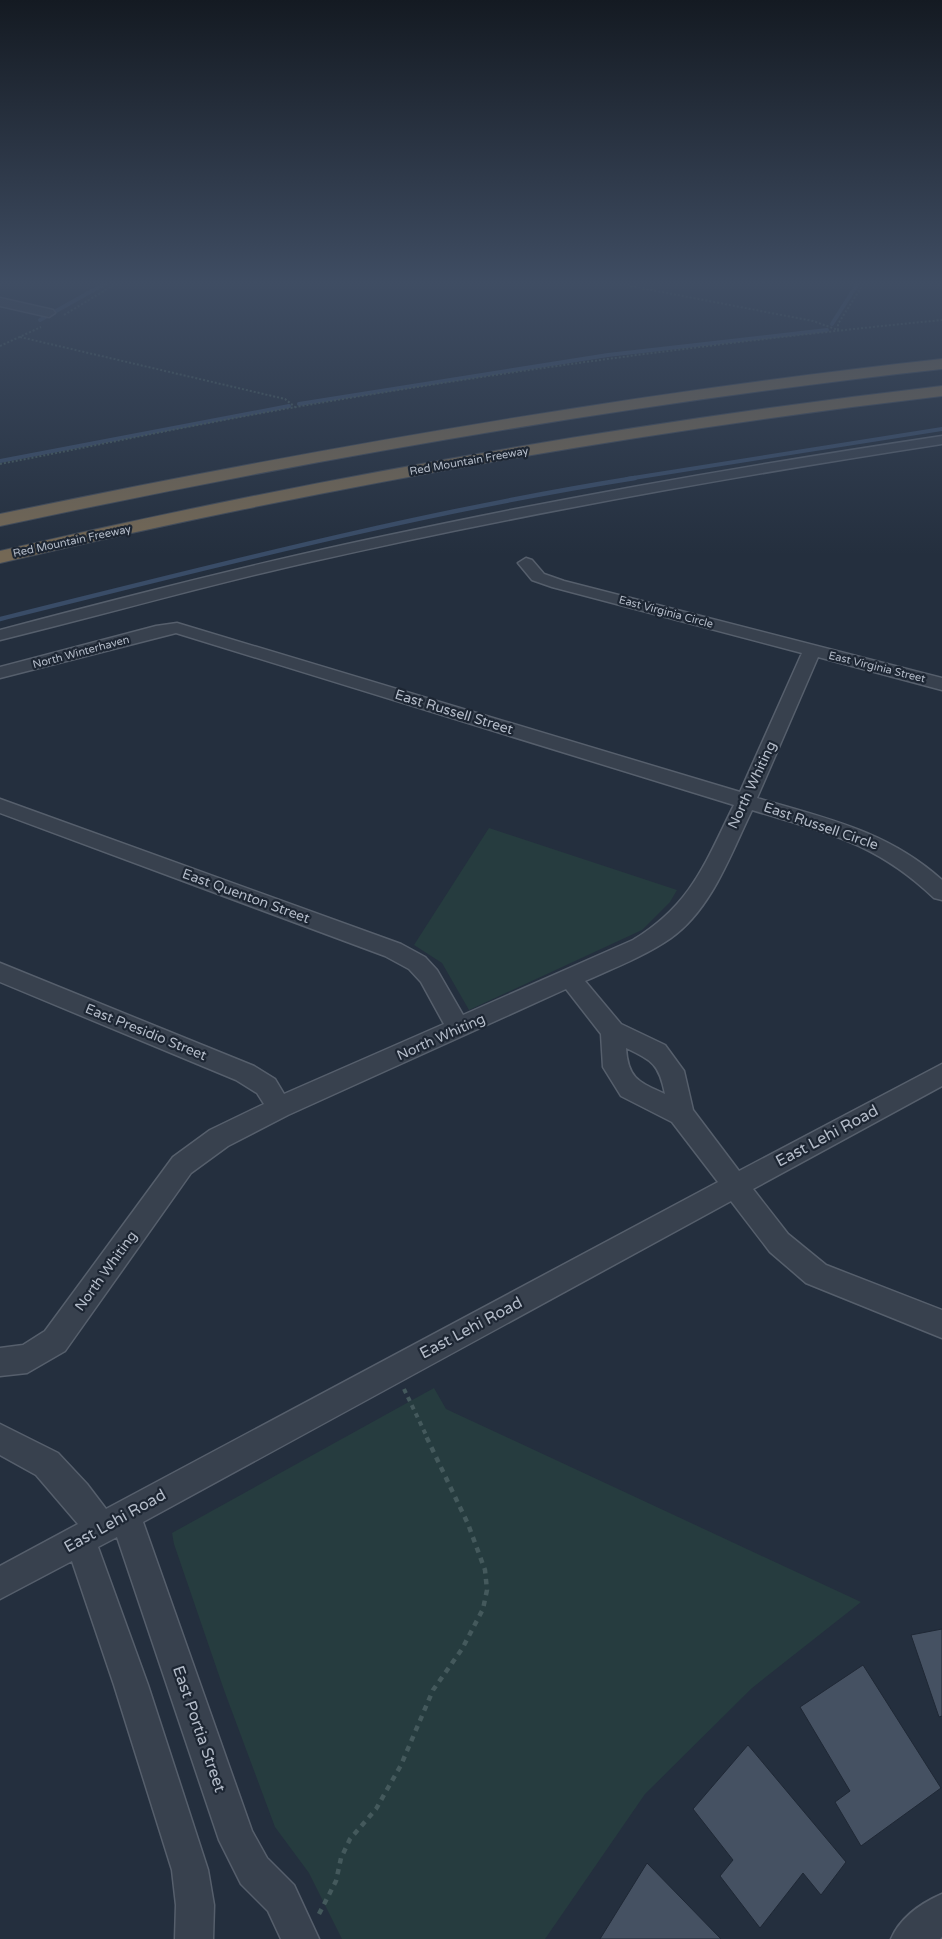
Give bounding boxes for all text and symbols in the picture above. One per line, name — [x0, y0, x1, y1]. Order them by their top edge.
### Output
street label: Red Mountain Freeway — [409, 444, 530, 478]
street label: Red Mountain Freeway — [12, 522, 132, 560]
street label: East Virginia Circle — [617, 593, 715, 631]
street label: North Winterhaven — [31, 633, 131, 671]
street label: East Virginia Street — [827, 649, 927, 685]
street label: East Russell Street — [393, 686, 516, 738]
street label: North Whiting — [724, 738, 780, 832]
street label: East Russell Circle — [761, 798, 881, 854]
street label: East Quenton Street — [180, 865, 313, 927]
street label: East Presidio Street — [83, 1000, 210, 1064]
street label: North Whiting — [394, 1010, 488, 1064]
street label: East Lehi Road — [772, 1101, 882, 1171]
street label: North Whiting — [71, 1228, 141, 1314]
street label: East Lehi Road — [416, 1293, 526, 1363]
street label: East Lehi Road — [61, 1485, 169, 1557]
street label: East Portia Street — [168, 1663, 230, 1795]

